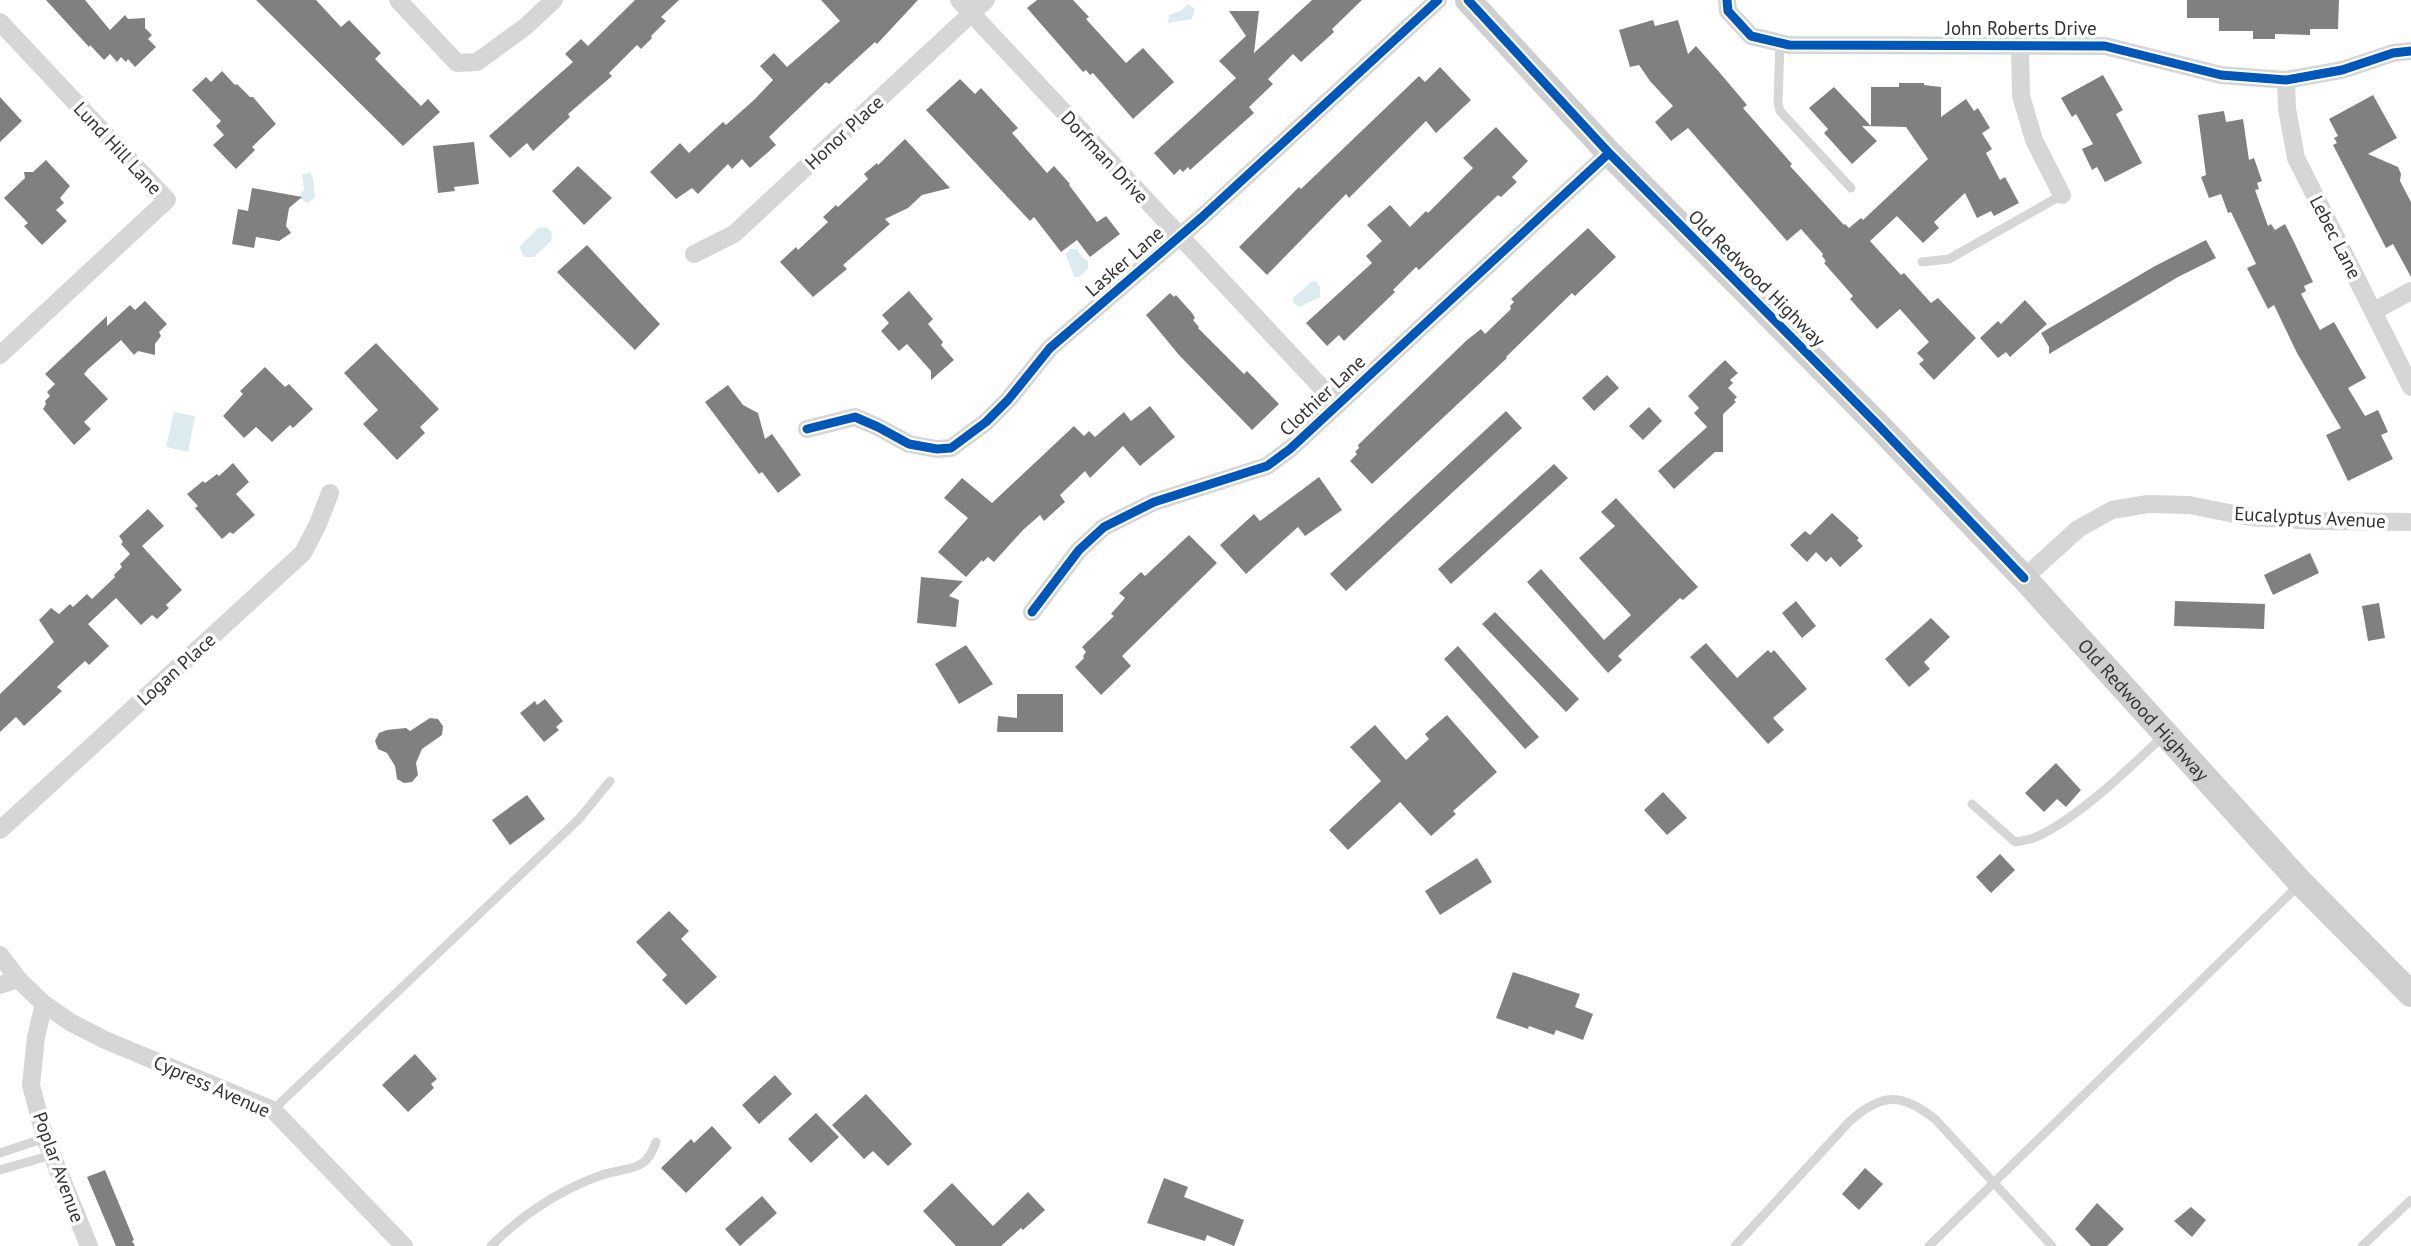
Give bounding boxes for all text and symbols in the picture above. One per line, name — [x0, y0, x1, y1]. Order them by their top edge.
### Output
street label: John Roberts Drive — [1944, 16, 2097, 40]
street label: Honor Place — [800, 90, 888, 174]
street label: Lund Hill Lane — [69, 97, 167, 199]
street label: Dorfman Drive — [1056, 106, 1154, 208]
street label: Lebec Lane — [2305, 191, 2367, 283]
street label: Old Redwood Highway — [1683, 204, 1831, 352]
street label: Lasker Lane — [1080, 221, 1168, 301]
street label: Clothier Lane — [1274, 349, 1370, 441]
street label: Eucalyptus Avenue — [2234, 501, 2386, 533]
street label: Logan Place — [132, 628, 220, 710]
street label: Old Redwood Highway — [2073, 633, 2215, 786]
street label: Cypress Avenue — [150, 1050, 274, 1122]
street label: Poplar Avenue — [28, 1109, 90, 1225]

